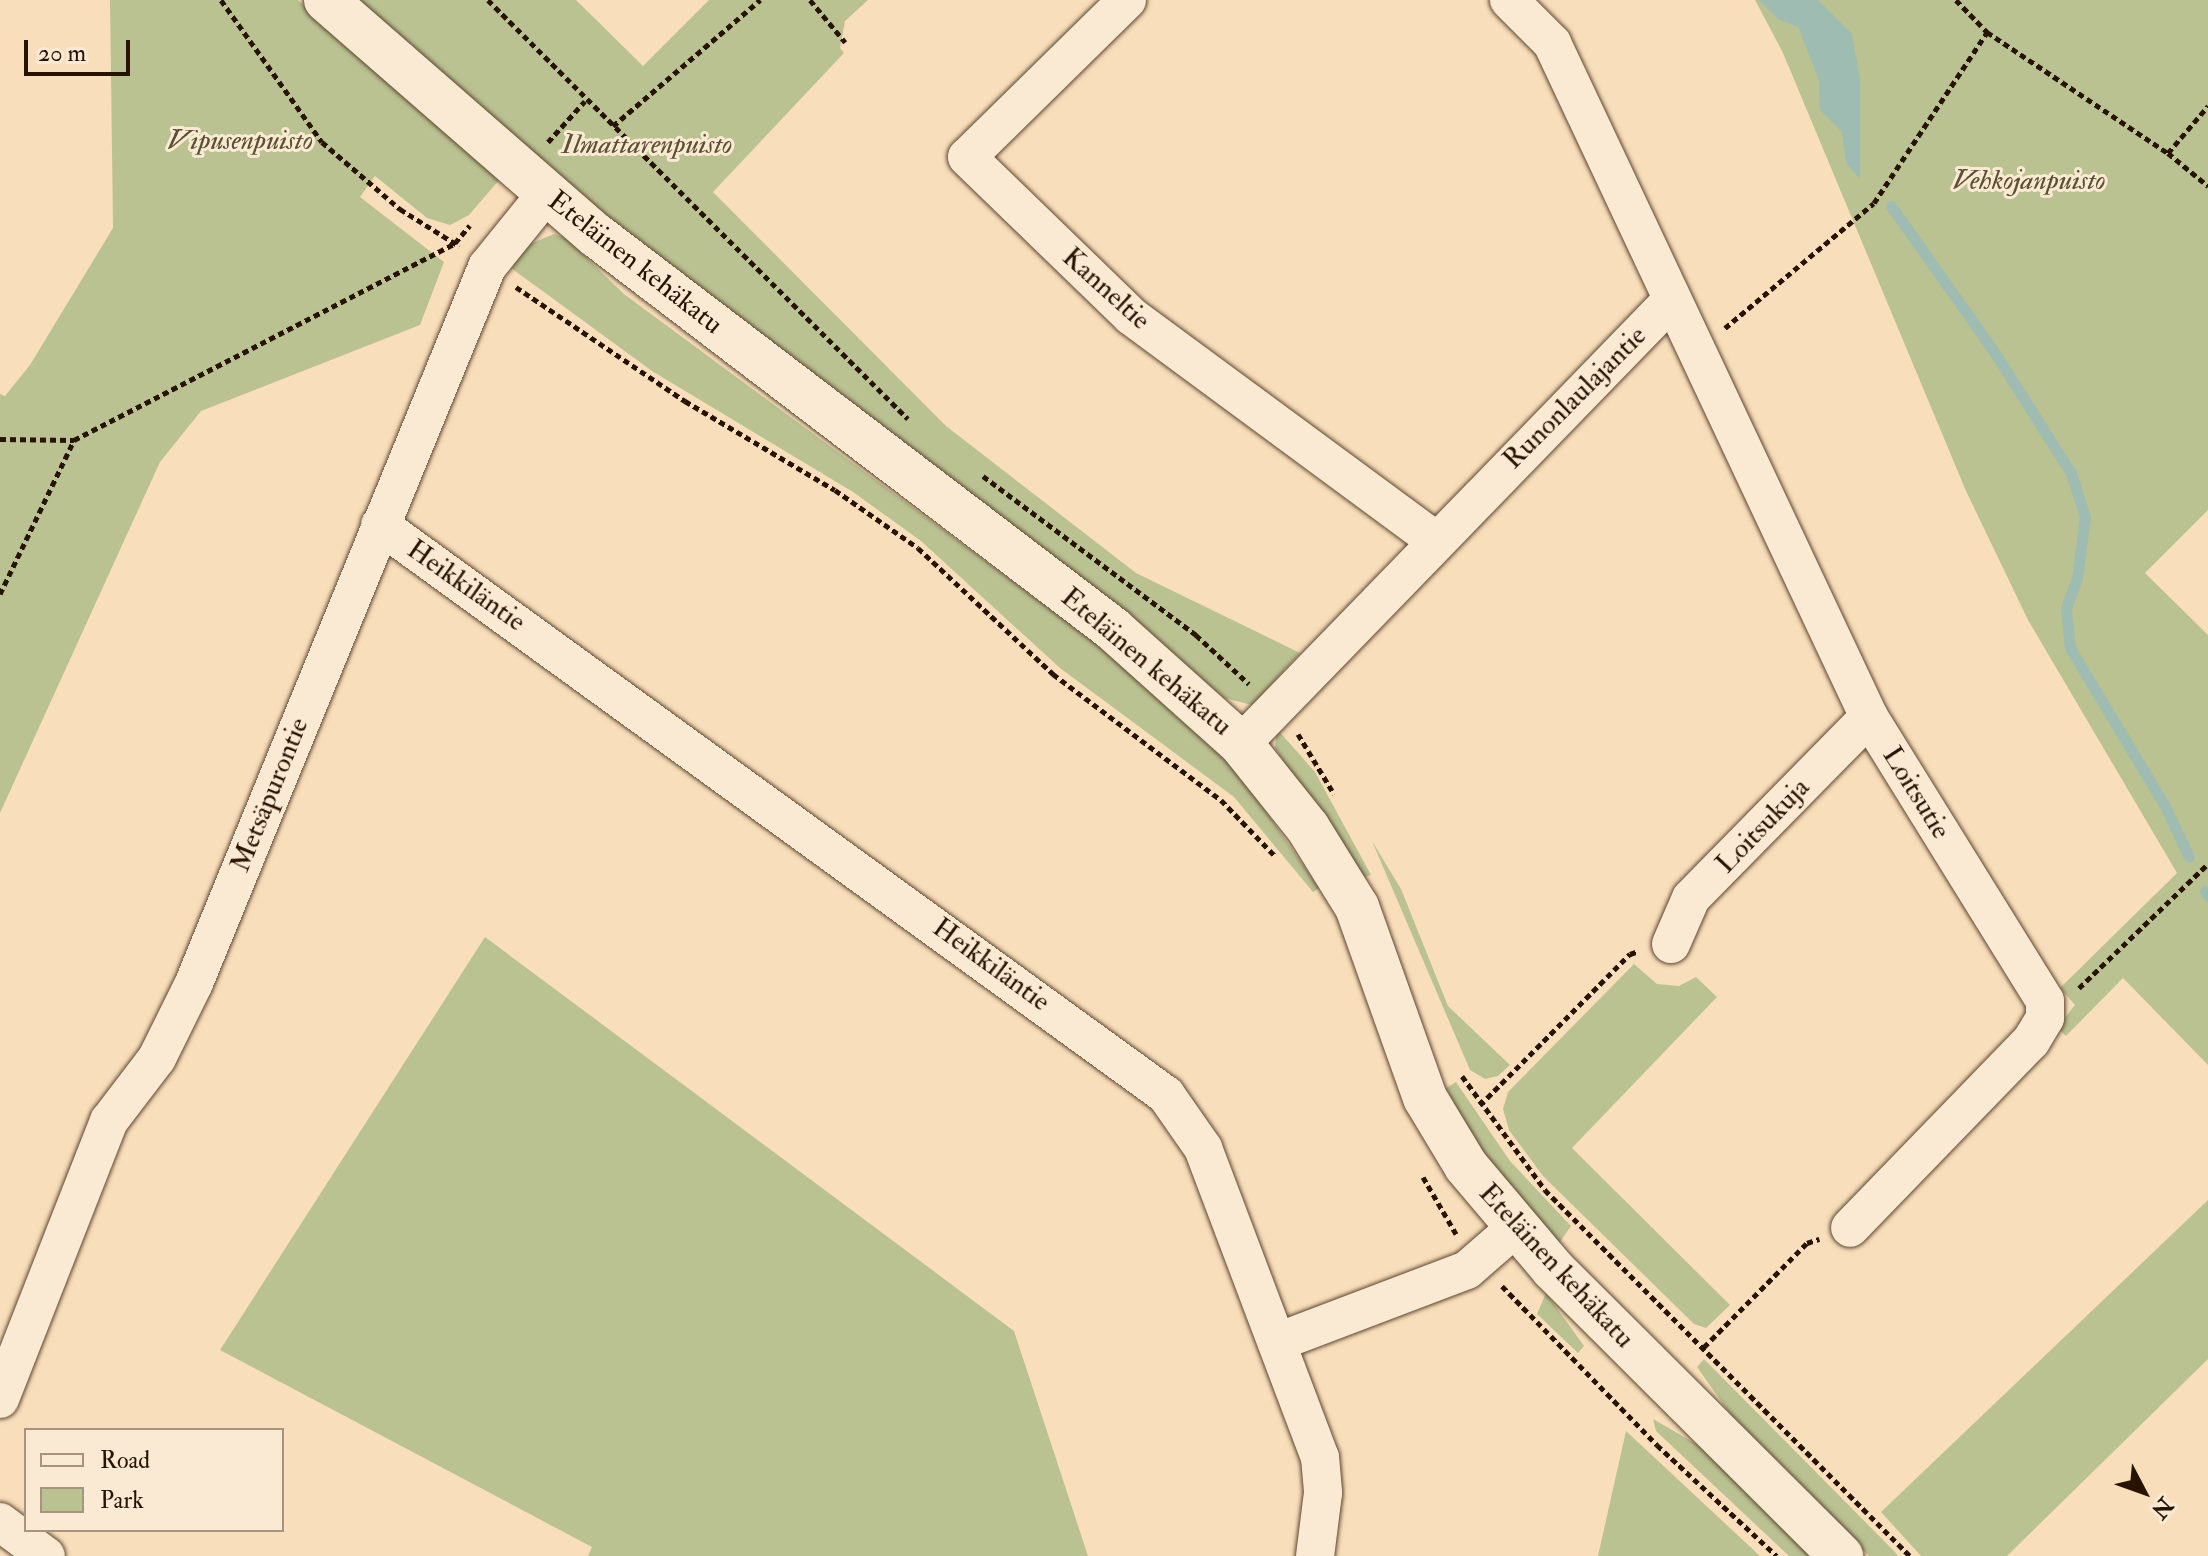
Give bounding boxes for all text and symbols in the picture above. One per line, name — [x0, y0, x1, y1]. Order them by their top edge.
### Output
scale bar — [28, 24, 134, 74]
text: 20 m — [38, 38, 86, 69]
park label: Vipusenpuisto — [167, 124, 313, 158]
park label: Ilmattarenpuisto — [562, 128, 732, 162]
park label: Vehkojanpuisto — [1952, 164, 2106, 198]
street label: Eteläinen kehäkatu — [541, 184, 729, 342]
street label: Kanneltie — [1055, 241, 1157, 337]
street label: Runonlaulajantie — [1496, 319, 1654, 477]
street label: Heikkiläntie — [400, 533, 532, 639]
street label: Eteläinen kehäkatu — [1054, 581, 1238, 743]
street label: Metsäpurontie — [224, 713, 316, 877]
street label: Loitsutie — [1875, 741, 1957, 845]
street label: Loitsukuja — [1709, 771, 1817, 881]
street label: Heikkiläntie — [926, 911, 1056, 1019]
street label: Eteläinen kehäkatu — [1471, 1177, 1641, 1355]
legend — [24, 1428, 284, 1532]
text: Road — [100, 1445, 150, 1476]
north arrow — [2104, 1452, 2184, 1532]
text: Park — [100, 1485, 144, 1516]
text: N — [2145, 1491, 2179, 1524]

